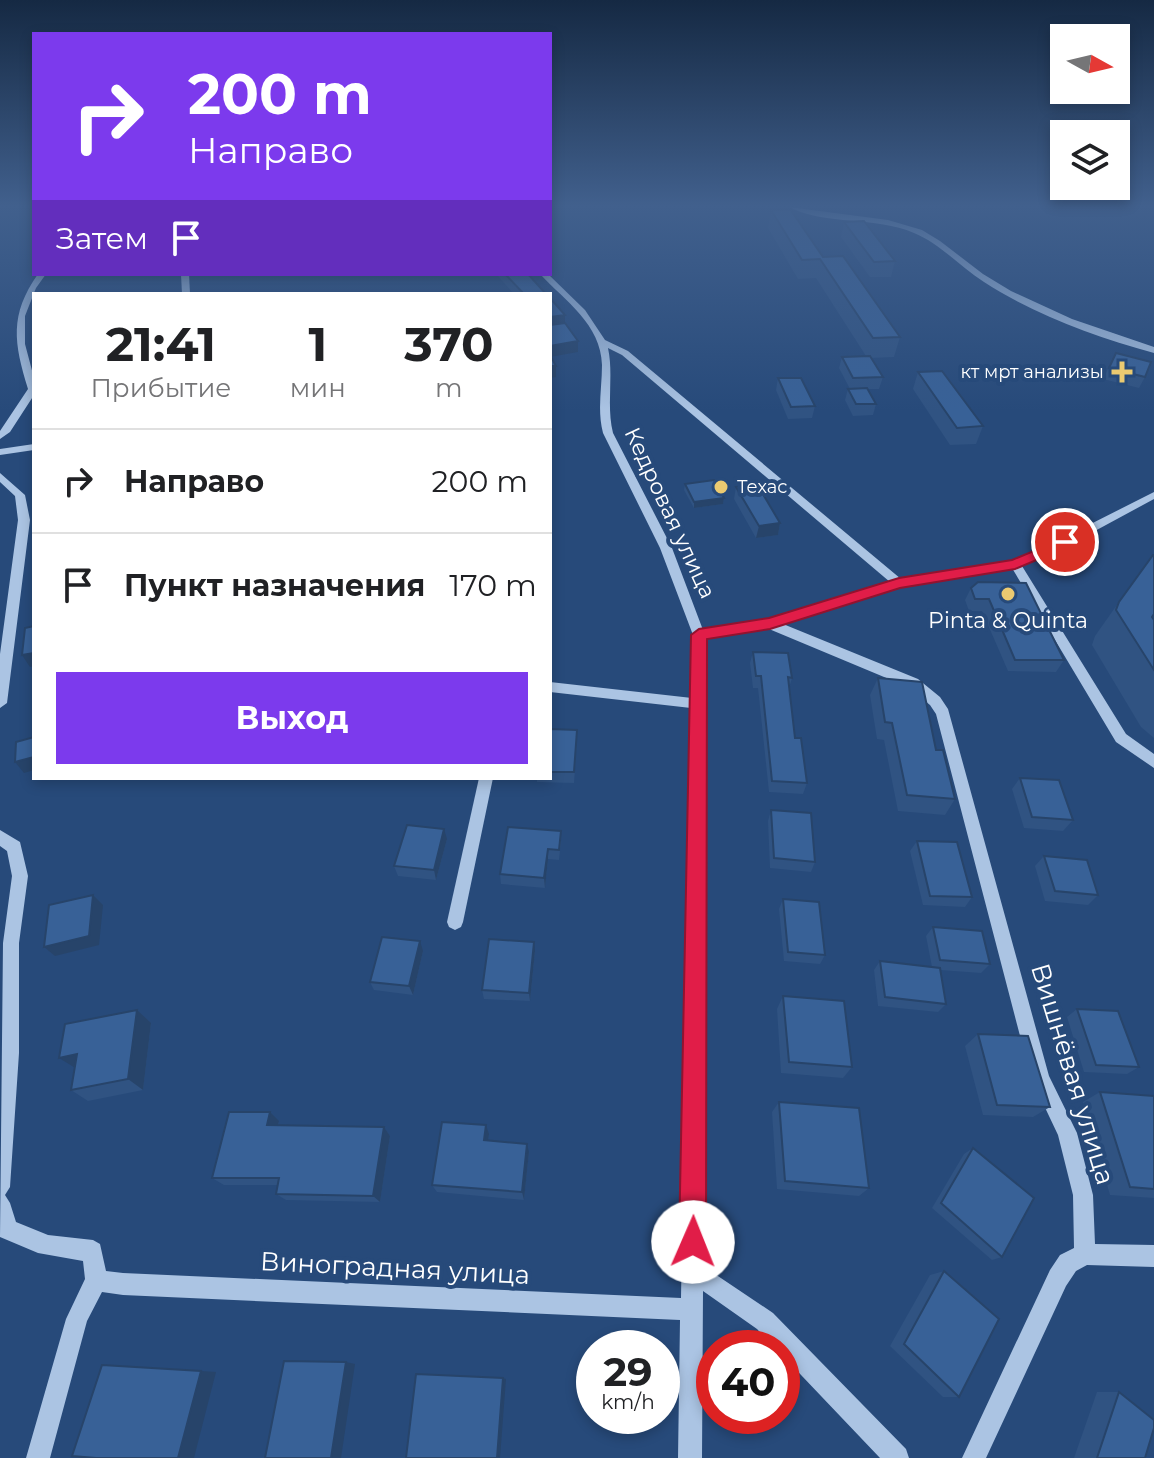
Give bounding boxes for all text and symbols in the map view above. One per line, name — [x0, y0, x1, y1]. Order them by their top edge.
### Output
north arrow — [1050, 24, 1130, 104]
map controls — [1050, 24, 1130, 200]
text: 200 m — [188, 60, 372, 128]
icon: right — [56, 64, 160, 168]
button: layers — [1050, 120, 1130, 200]
text: Направо — [188, 128, 353, 172]
icon: arrive — [164, 216, 208, 260]
text: Затем — [56, 220, 148, 257]
text: 21:41 — [106, 315, 216, 373]
text: 1 — [308, 315, 327, 373]
text: 370 — [404, 315, 494, 373]
place label: кт мрт анализы — [960, 361, 1104, 383]
marker: кт мрт анализы — [1111, 361, 1133, 383]
text: Прибытие — [90, 372, 231, 404]
text: мин — [290, 372, 346, 404]
text: m — [435, 372, 463, 404]
street label: Кедровая улица — [619, 423, 721, 603]
icon: right — [56, 459, 100, 503]
text: Направо — [124, 463, 264, 500]
text: 200 m — [432, 463, 528, 500]
place label: Техас — [737, 476, 787, 498]
marker: Техас — [712, 478, 730, 496]
pin — [1031, 508, 1099, 576]
icon: arrive — [1043, 520, 1087, 564]
icon: arrive — [56, 563, 100, 607]
text: Пункт назначения — [124, 567, 425, 604]
text: 170 m — [449, 567, 537, 604]
marker: Pinta & Quinta — [999, 585, 1017, 603]
place label: Pinta & Quinta — [928, 607, 1088, 634]
button: Выход — [56, 672, 528, 764]
street label: Вишнёвая улица — [1024, 959, 1122, 1189]
position arrow — [651, 1200, 735, 1284]
street label: Виноградная улица — [259, 1245, 531, 1291]
speed limit sign: 40 — [696, 1330, 800, 1434]
text: 29 — [603, 1347, 653, 1396]
text: km/h — [601, 1390, 655, 1414]

